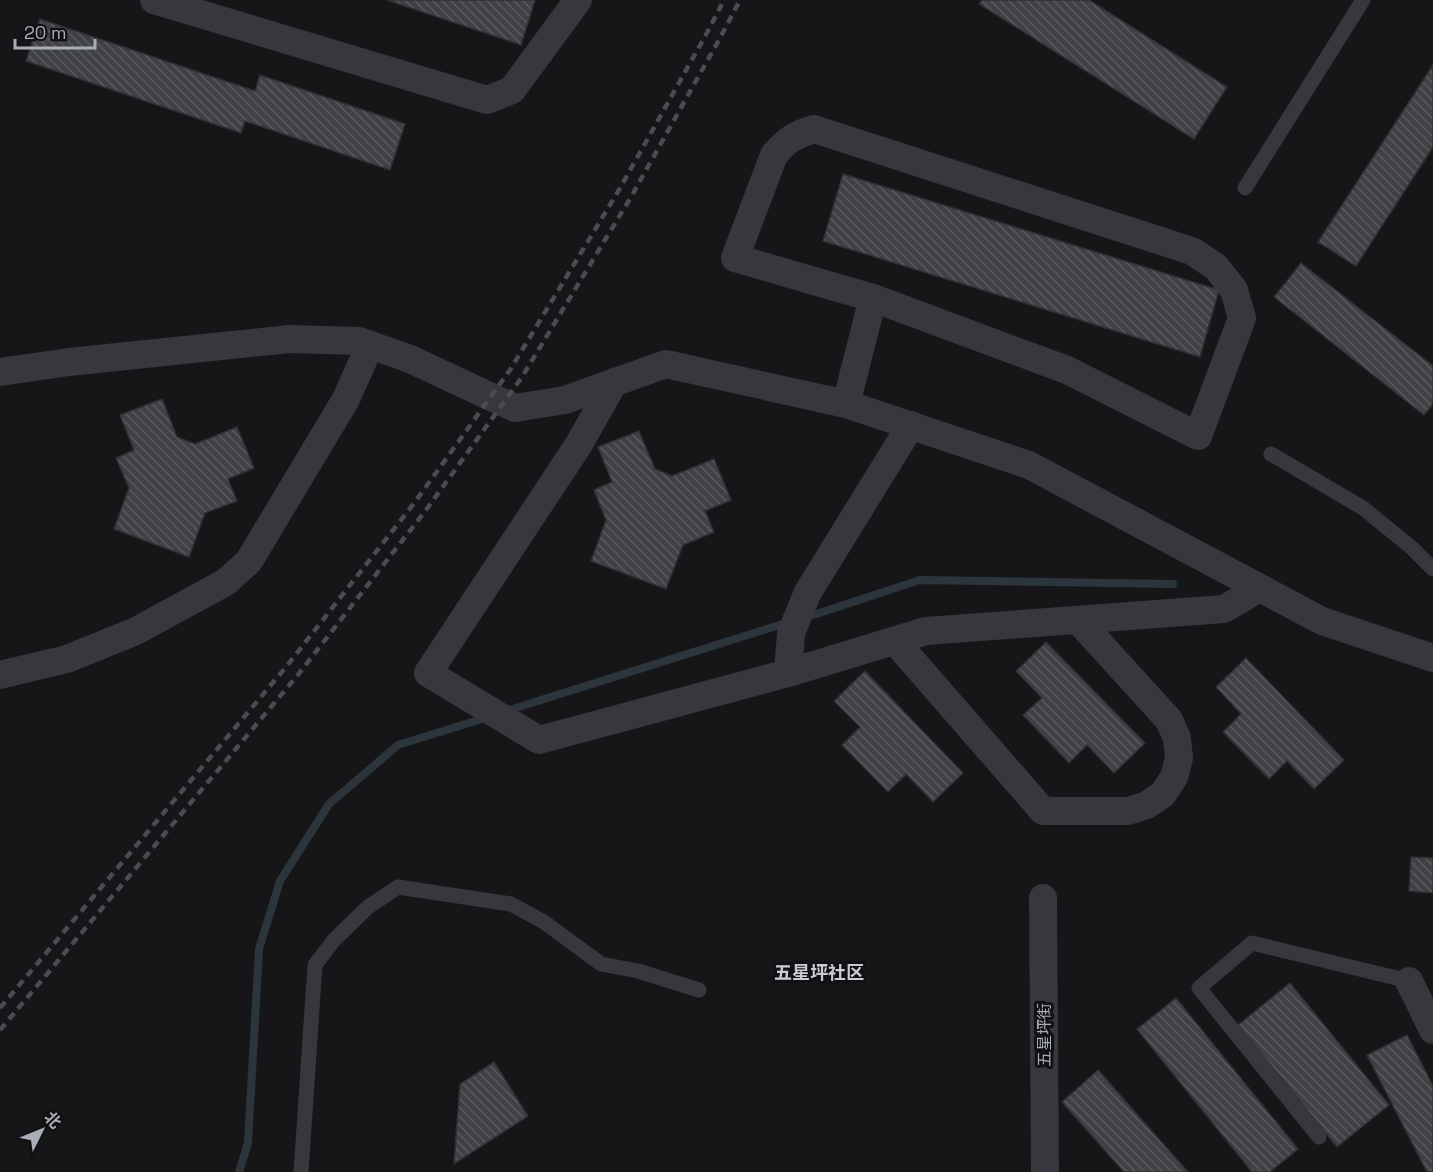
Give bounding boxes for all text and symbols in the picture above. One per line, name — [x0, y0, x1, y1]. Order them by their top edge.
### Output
scale bar — [15, 12, 94, 50]
text: 20 m — [24, 21, 67, 44]
district label: 五星坪社区 — [774, 961, 864, 984]
street label: 五星坪街 — [1034, 1003, 1055, 1067]
north arrow — [12, 1100, 72, 1160]
text: 北 — [39, 1107, 66, 1133]

